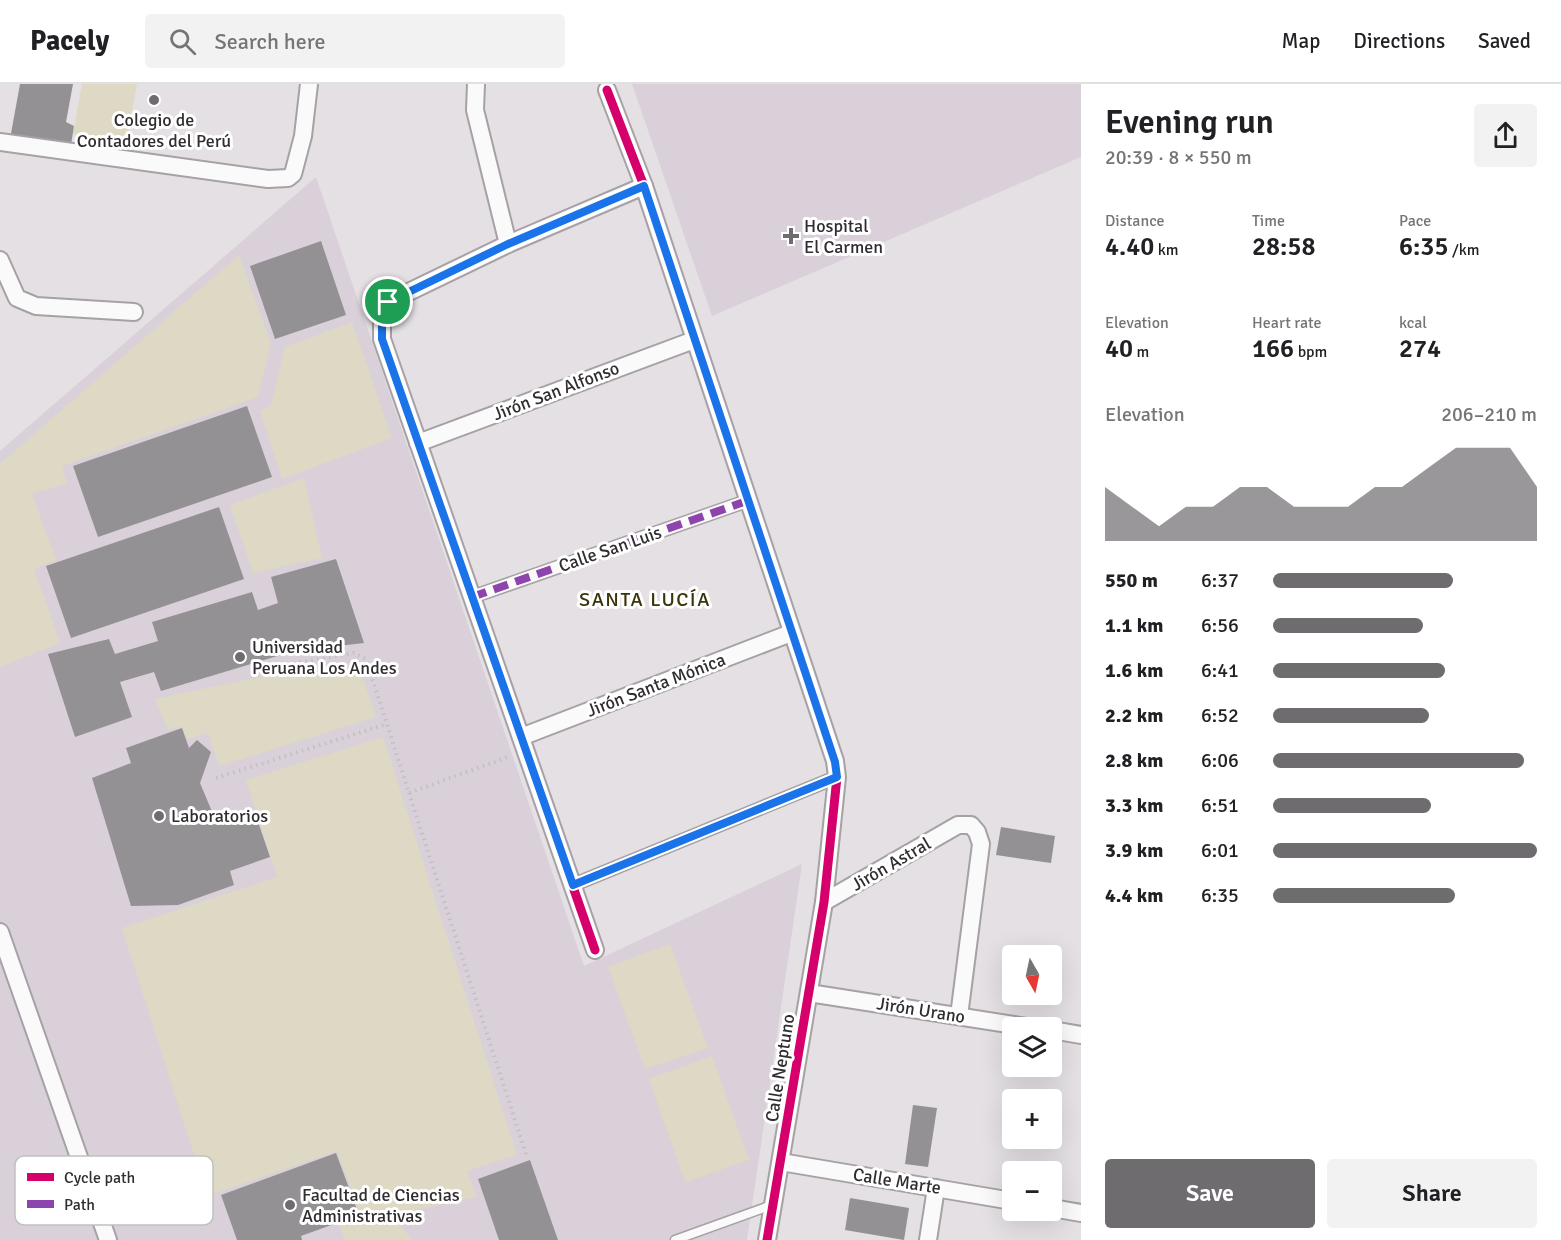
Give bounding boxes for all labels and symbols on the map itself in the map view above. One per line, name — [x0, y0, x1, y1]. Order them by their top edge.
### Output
marker: Colegio de Contadores del Perú — [147, 93, 161, 107]
place label: Colegio de Contadores del Perú — [77, 109, 231, 152]
place label: Hospital El Carmen — [804, 215, 883, 258]
marker: Hospital El Carmen — [782, 227, 800, 245]
pin — [362, 276, 413, 327]
street label: Jirón San Alfonso — [490, 357, 622, 425]
street label: Calle San Luis — [556, 521, 664, 577]
district label: SANTA LUCÍA — [579, 587, 711, 612]
place label: Universidad Peruana Los Andes — [252, 636, 397, 679]
street label: Jirón Santa Mónica — [583, 648, 729, 722]
marker: Universidad Peruana Los Andes — [233, 650, 247, 664]
place label: Laboratorios — [171, 805, 268, 827]
marker: Laboratorios — [152, 809, 166, 823]
street label: Jirón Astral — [847, 832, 935, 896]
north arrow — [1002, 945, 1062, 1005]
street label: Jirón Urano — [875, 992, 967, 1028]
street label: Calle Neptuno — [761, 1012, 799, 1124]
legend — [15, 1156, 213, 1225]
street label: Calle Marte — [851, 1163, 943, 1199]
text: Cycle path — [64, 1168, 135, 1188]
place label: Facultad de Ciencias Administrativas — [302, 1184, 460, 1227]
text: Path — [64, 1195, 95, 1215]
marker: Facultad de Ciencias Administrativas — [283, 1198, 297, 1212]

